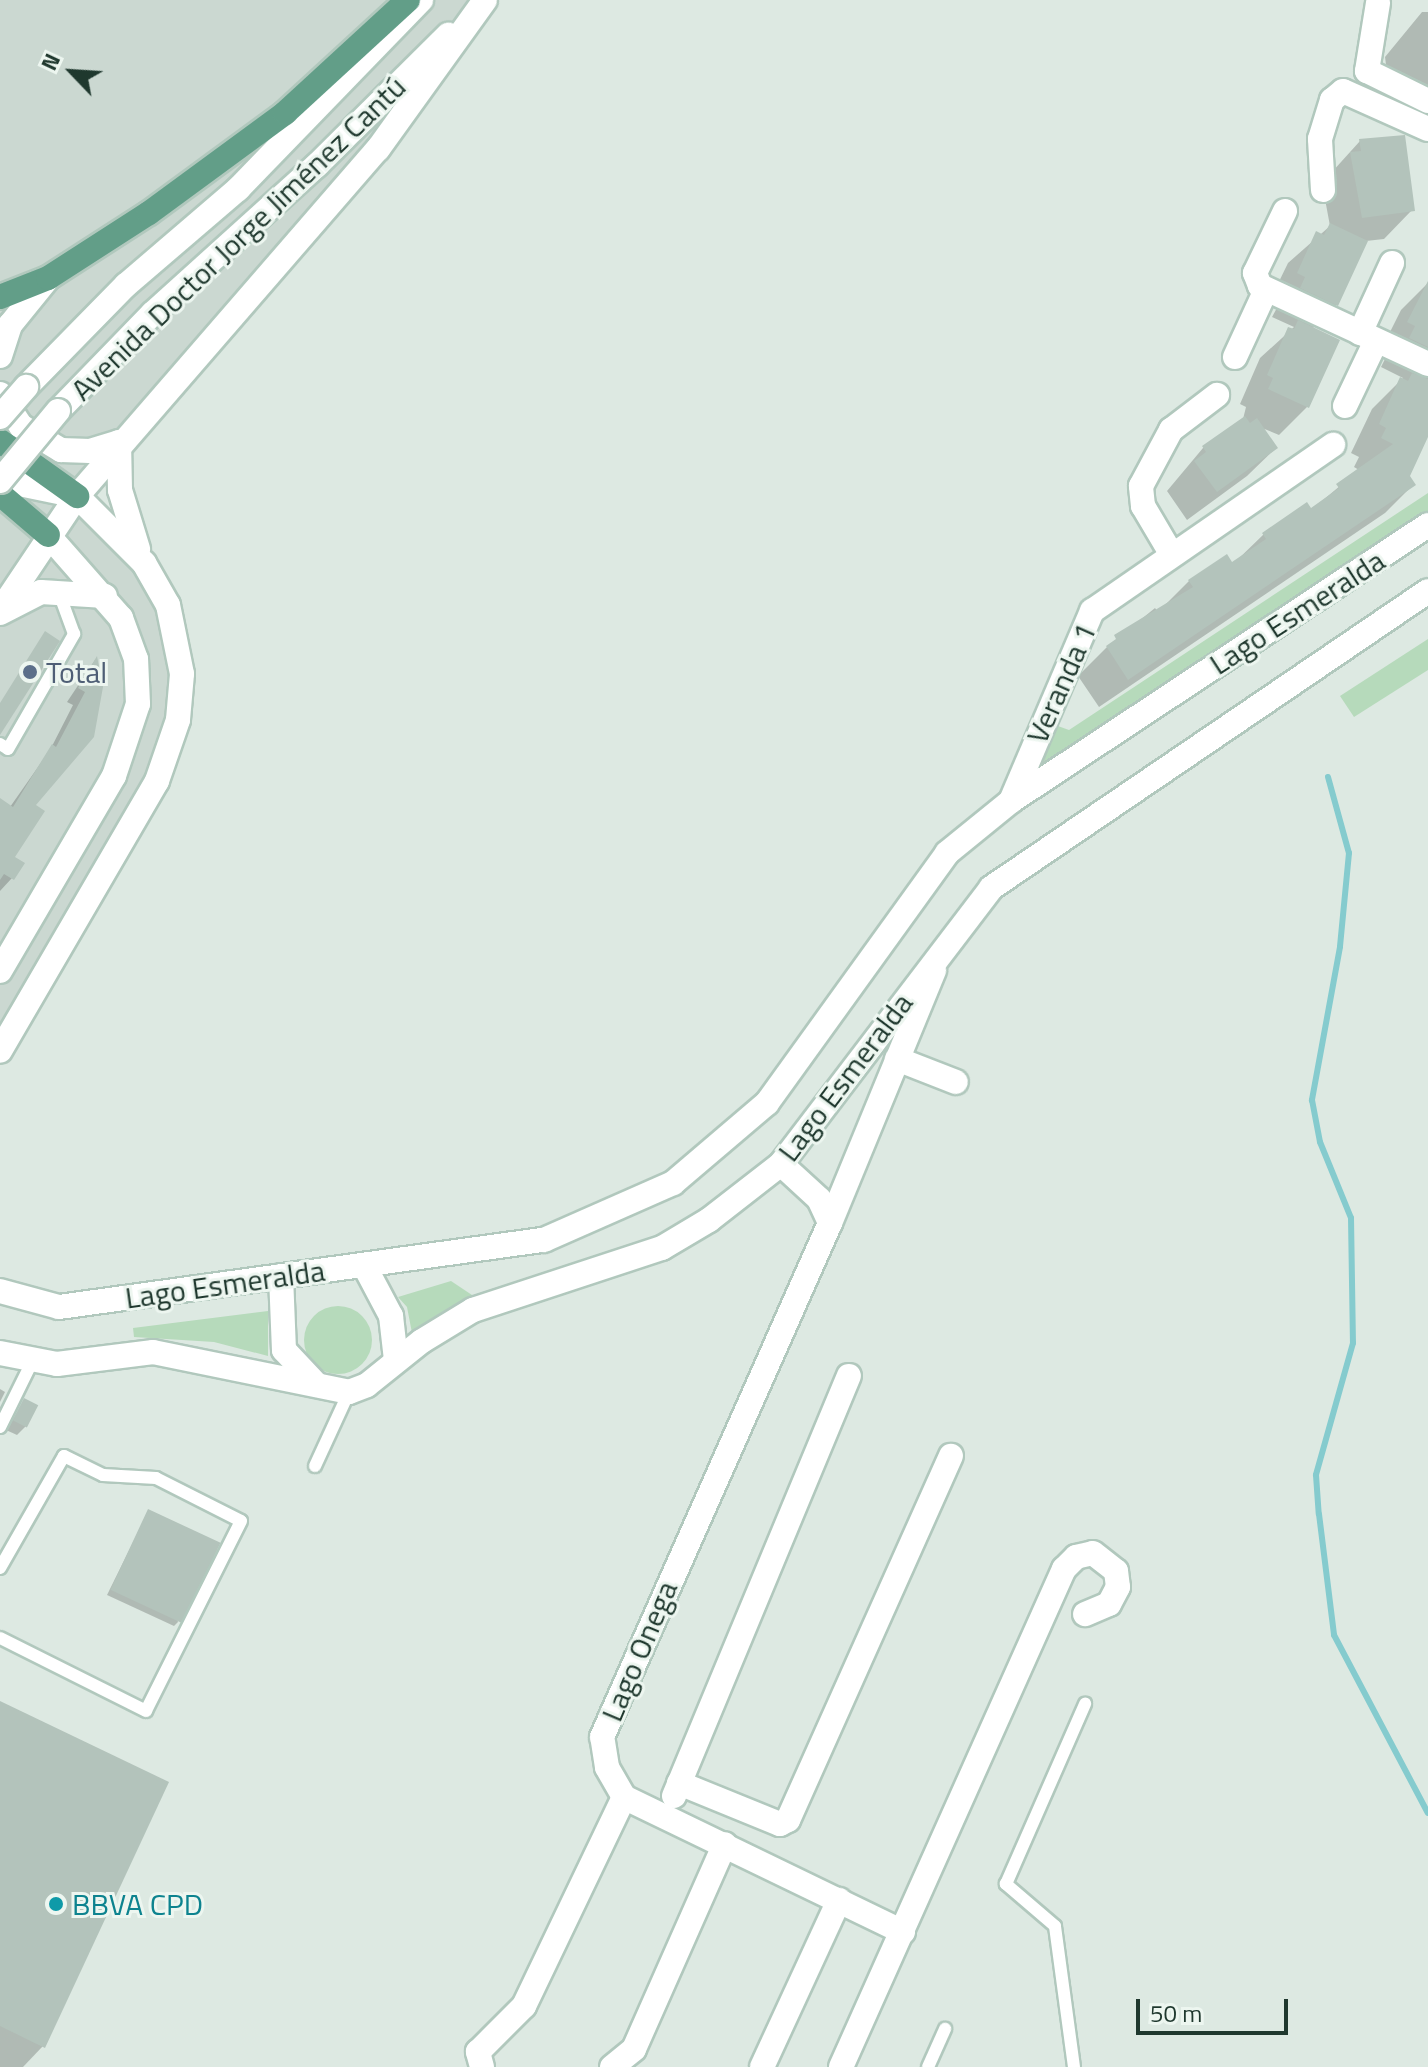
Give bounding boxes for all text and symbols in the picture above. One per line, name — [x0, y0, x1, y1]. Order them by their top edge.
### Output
north arrow — [32, 32, 112, 112]
text: N — [32, 48, 69, 76]
street label: Avenida Doctor Jorge Jiménez Cantú — [63, 68, 413, 408]
street label: Lago Esmeralda — [1203, 542, 1391, 682]
street label: Veranda 1 — [1019, 617, 1103, 749]
place label: Total — [46, 654, 107, 690]
marker: Total — [21, 663, 39, 681]
street label: Lago Esmeralda — [770, 986, 920, 1168]
street label: Lago Esmeralda — [123, 1252, 327, 1316]
street label: Lago Onega — [593, 1575, 685, 1727]
place label: BBVA CPD — [72, 1886, 203, 1922]
marker: BBVA CPD — [47, 1895, 65, 1913]
scale bar — [1140, 1983, 1292, 2033]
text: 50 m — [1150, 1995, 1202, 2031]

